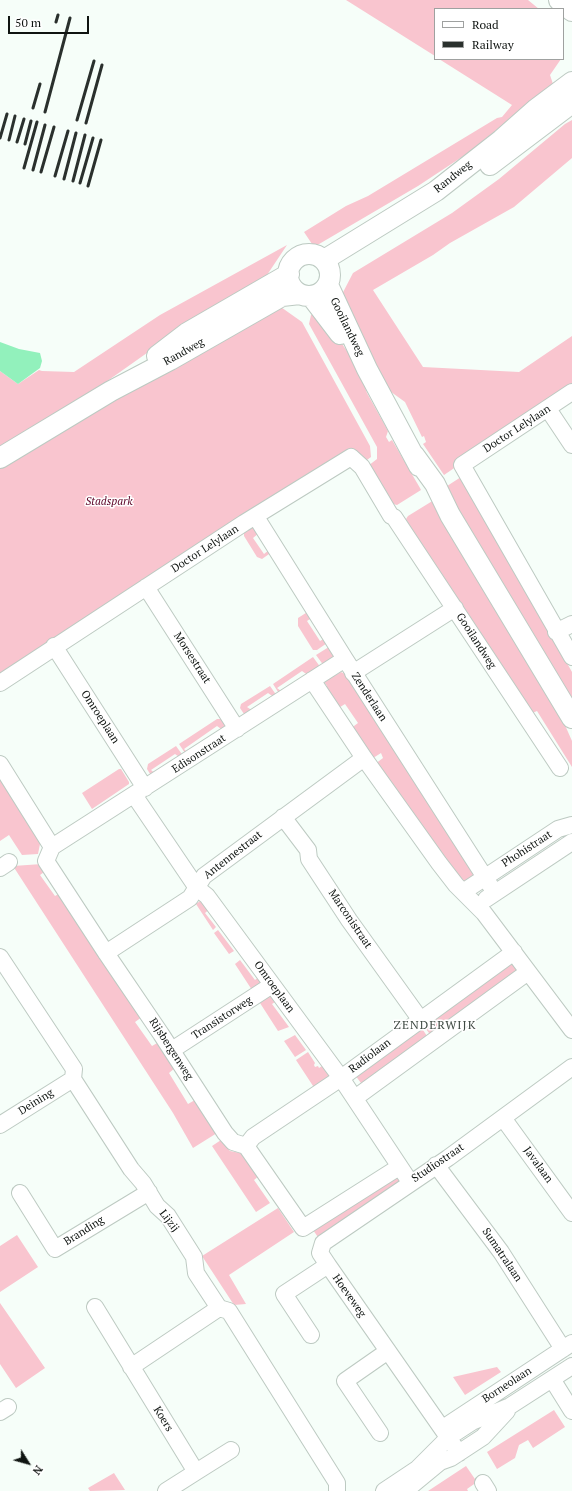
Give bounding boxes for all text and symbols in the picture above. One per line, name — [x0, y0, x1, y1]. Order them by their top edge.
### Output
scale bar — [10, 8, 91, 34]
legend — [434, 8, 564, 60]
text: 50 m — [15, 15, 41, 30]
text: Road — [472, 17, 499, 32]
text: Railway — [472, 37, 514, 52]
street label: Randweg — [431, 158, 475, 196]
street label: Gooilandweg — [327, 295, 367, 359]
street label: Randweg — [161, 335, 207, 369]
street label: Doctor Lelylaan — [481, 402, 553, 456]
park label: Stadspark — [85, 495, 133, 509]
street label: Doctor Lelylaan — [169, 522, 241, 576]
street label: Gooilandweg — [453, 611, 499, 671]
street label: Morsestraat — [171, 630, 213, 686]
street label: Zenderlaan — [348, 670, 390, 724]
street label: Omroeplaan — [78, 688, 122, 746]
street label: Edisonstraat — [170, 732, 228, 776]
street label: Antennestraat — [201, 828, 265, 882]
street label: Phohistraat — [499, 828, 555, 870]
street label: Marconistraat — [325, 887, 375, 951]
street label: Omroeplaan — [251, 959, 297, 1015]
street label: Transistorweg — [189, 994, 255, 1042]
street label: Rijsbergenweg — [146, 1016, 196, 1082]
district label: ZENDERWIJK — [394, 1019, 476, 1033]
street label: Radiolaan — [346, 1036, 394, 1076]
street label: Deining — [16, 1086, 56, 1118]
street label: Studiostraat — [409, 1141, 467, 1185]
street label: Javalaan — [520, 1144, 556, 1186]
street label: Lijzij — [156, 1207, 182, 1235]
street label: Branding — [62, 1214, 106, 1248]
street label: Sumatralaan — [479, 1226, 525, 1284]
street label: Hoeveweg — [329, 1272, 369, 1320]
street label: Borneolaan — [480, 1364, 534, 1406]
street label: Koers — [150, 1404, 176, 1434]
north arrow — [8, 1443, 48, 1483]
text: N — [29, 1463, 46, 1478]

